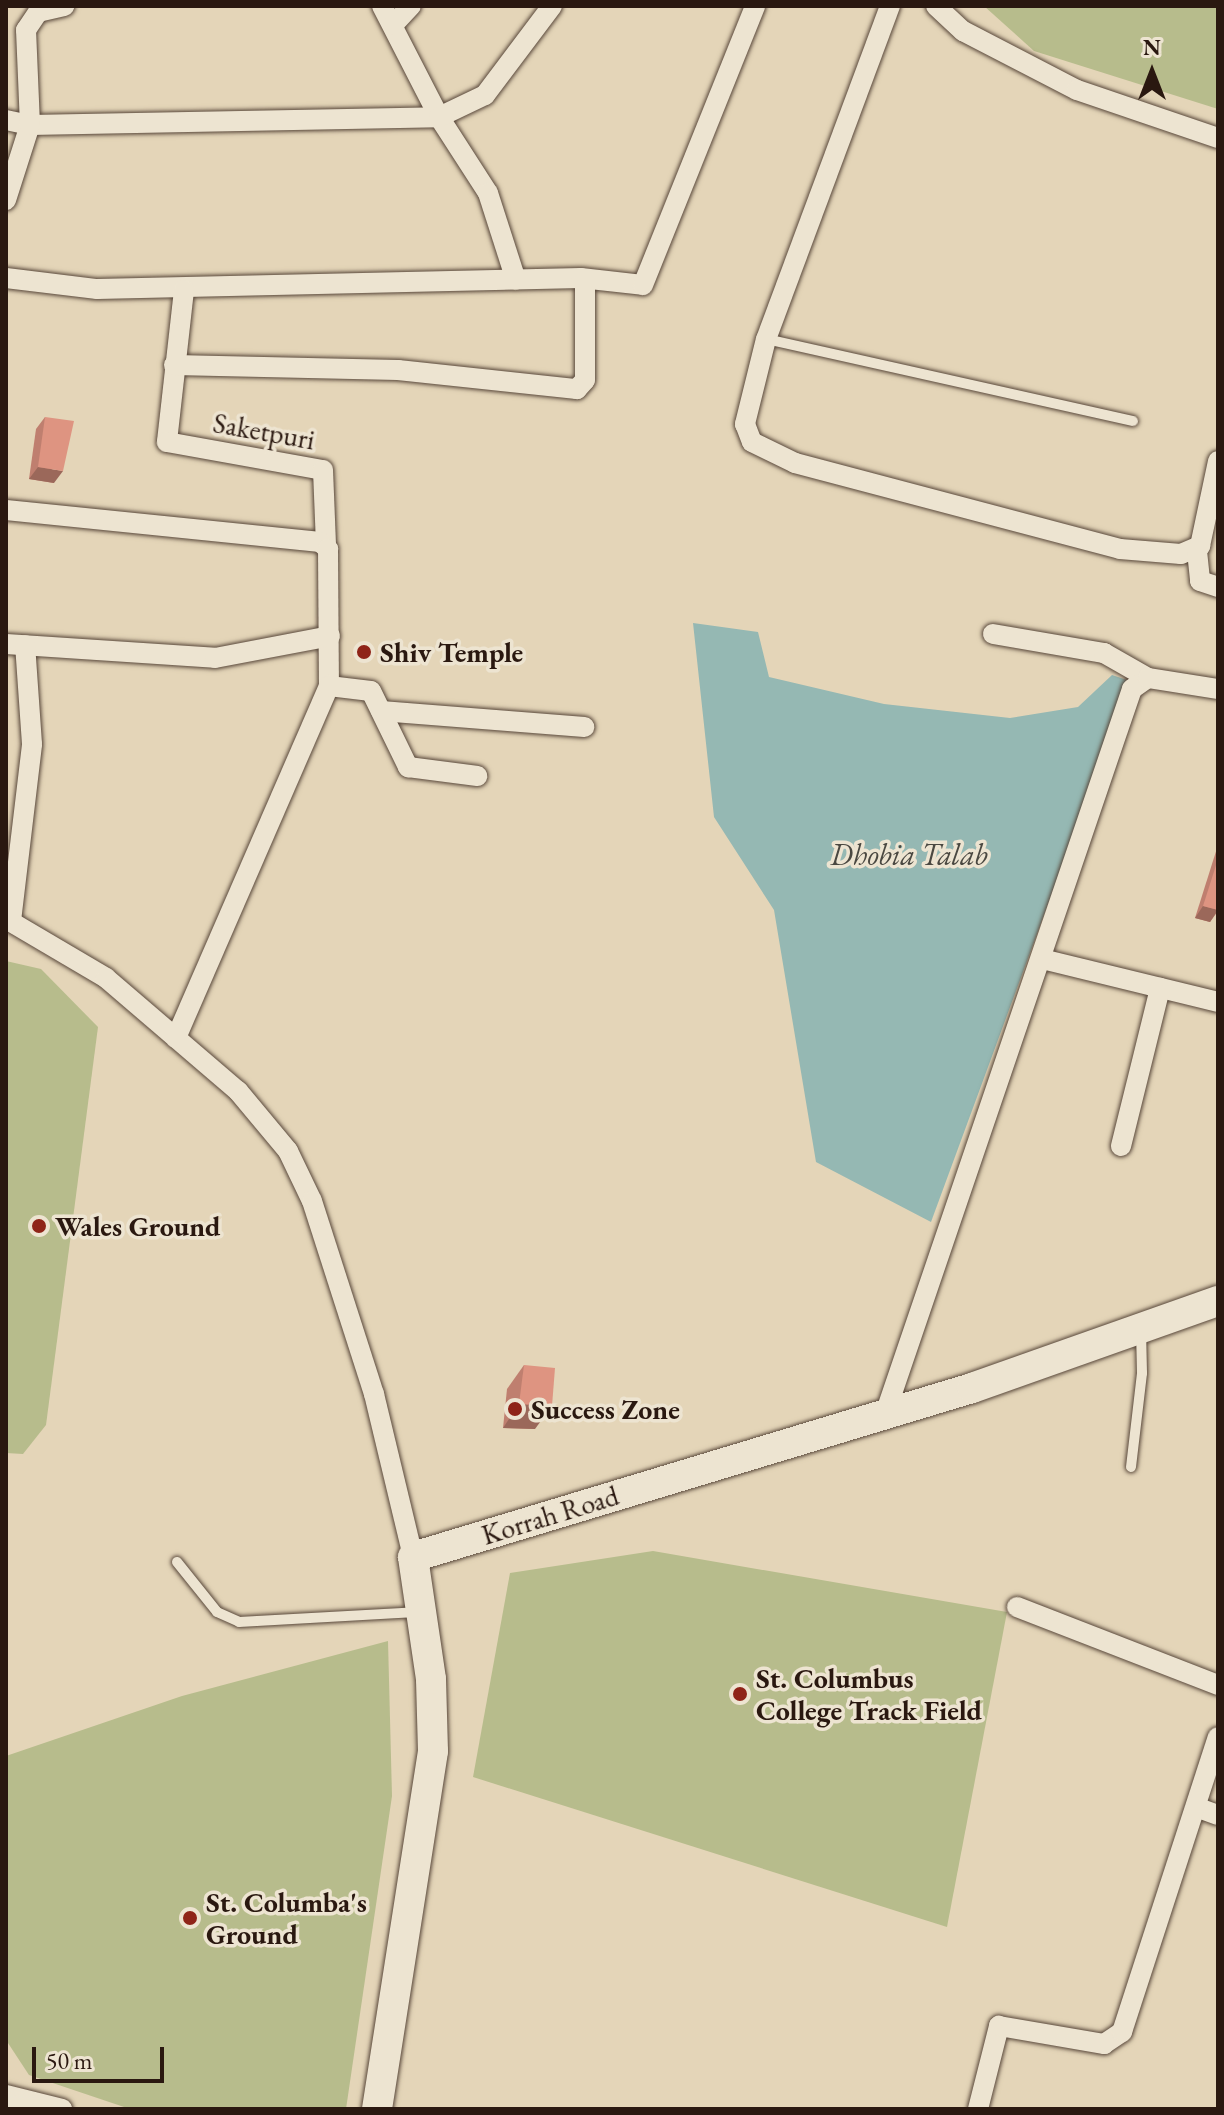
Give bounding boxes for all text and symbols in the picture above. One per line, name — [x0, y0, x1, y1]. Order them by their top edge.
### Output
north arrow — [1112, 32, 1192, 112]
text: N — [1143, 33, 1161, 62]
street label: Saketpuri — [211, 406, 317, 456]
place label: Shiv Temple — [380, 635, 523, 669]
marker: Shiv Temple — [355, 643, 373, 661]
water label: Dhobia Talab — [830, 837, 988, 873]
place label: Wales Ground — [55, 1209, 221, 1243]
marker: Wales Ground — [30, 1217, 48, 1235]
place label: Success Zone — [531, 1392, 680, 1426]
marker: Success Zone — [506, 1400, 524, 1418]
street label: Korrah Road — [477, 1478, 623, 1552]
place label: St. Columbus College Track Field — [756, 1661, 982, 1727]
marker: St. Columbus College Track Field — [731, 1685, 749, 1703]
place label: St. Columba's Ground — [206, 1885, 367, 1951]
marker: St. Columba's Ground — [181, 1909, 199, 1927]
scale bar — [36, 2031, 168, 2081]
text: 50 m — [46, 2045, 93, 2076]

